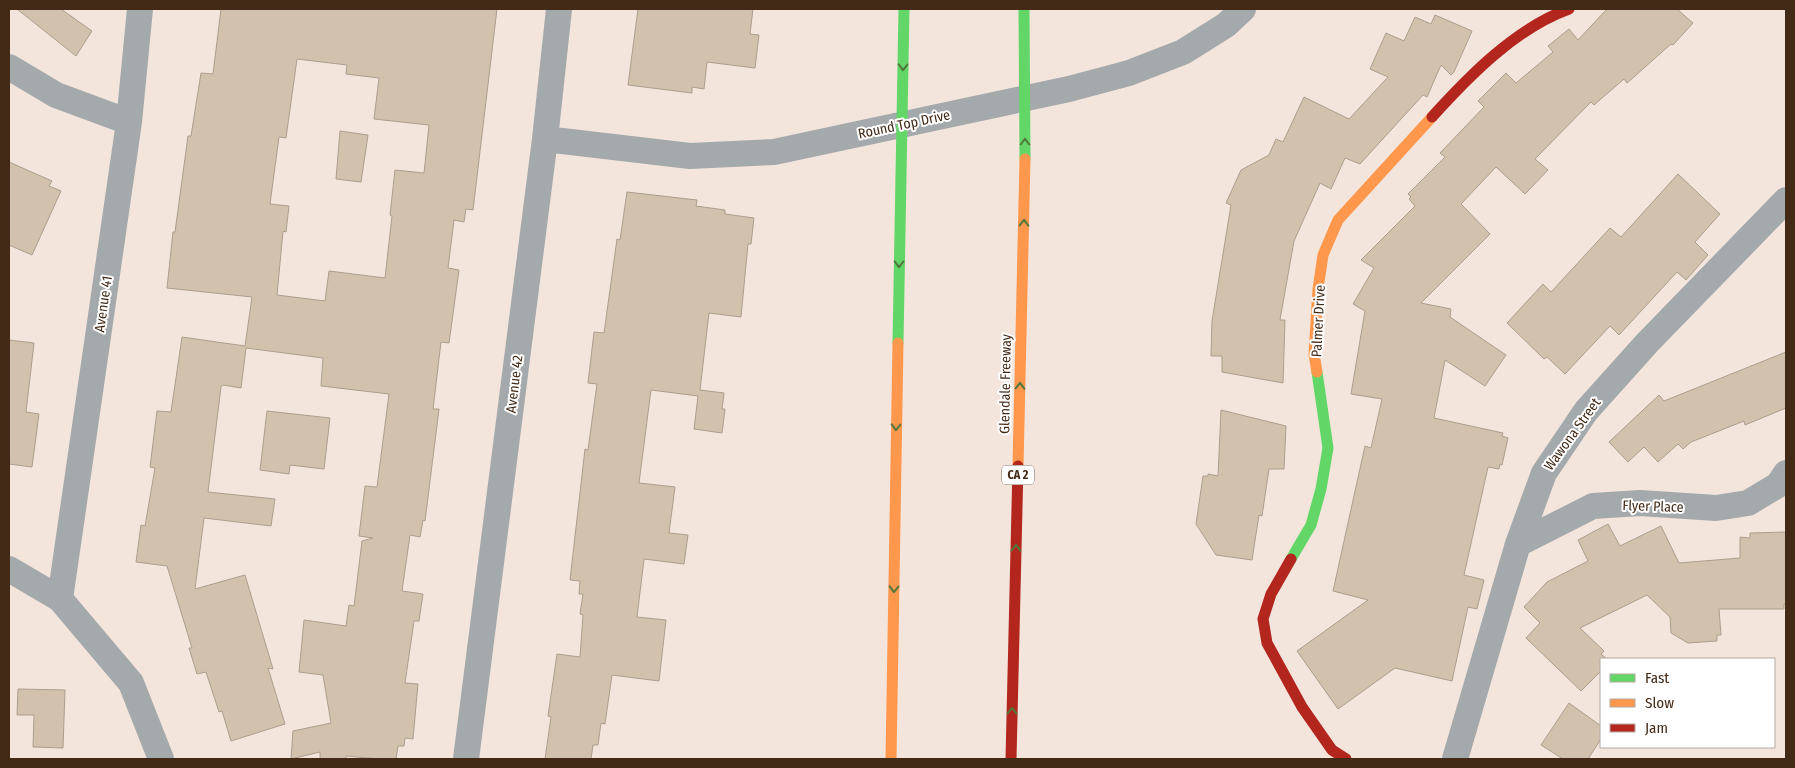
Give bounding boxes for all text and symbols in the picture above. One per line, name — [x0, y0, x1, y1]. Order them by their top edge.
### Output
one-way arrow — [898, 64, 908, 71]
street label: Round Top Drive — [856, 106, 952, 143]
one-way arrow — [1020, 138, 1030, 146]
one-way arrow — [1019, 219, 1029, 226]
one-way arrow — [894, 261, 904, 269]
street label: Avenue 41 — [91, 275, 116, 333]
street label: Palmer Drive — [1308, 284, 1329, 358]
street label: Glendale Freeway — [996, 333, 1015, 434]
street label: Avenue 42 — [503, 354, 526, 414]
one-way arrow — [1015, 381, 1025, 389]
street label: Wawona Street — [1540, 394, 1605, 474]
one-way arrow — [891, 423, 902, 431]
road number: CA 2 — [1002, 466, 1034, 484]
street label: Flyer Place — [1622, 497, 1684, 516]
one-way arrow — [1011, 544, 1021, 552]
one-way arrow — [889, 586, 899, 594]
legend — [1600, 658, 1775, 748]
text: Fast — [1645, 669, 1669, 687]
text: Slow — [1645, 694, 1674, 712]
one-way arrow — [1007, 706, 1017, 714]
text: Jam — [1645, 719, 1668, 737]

